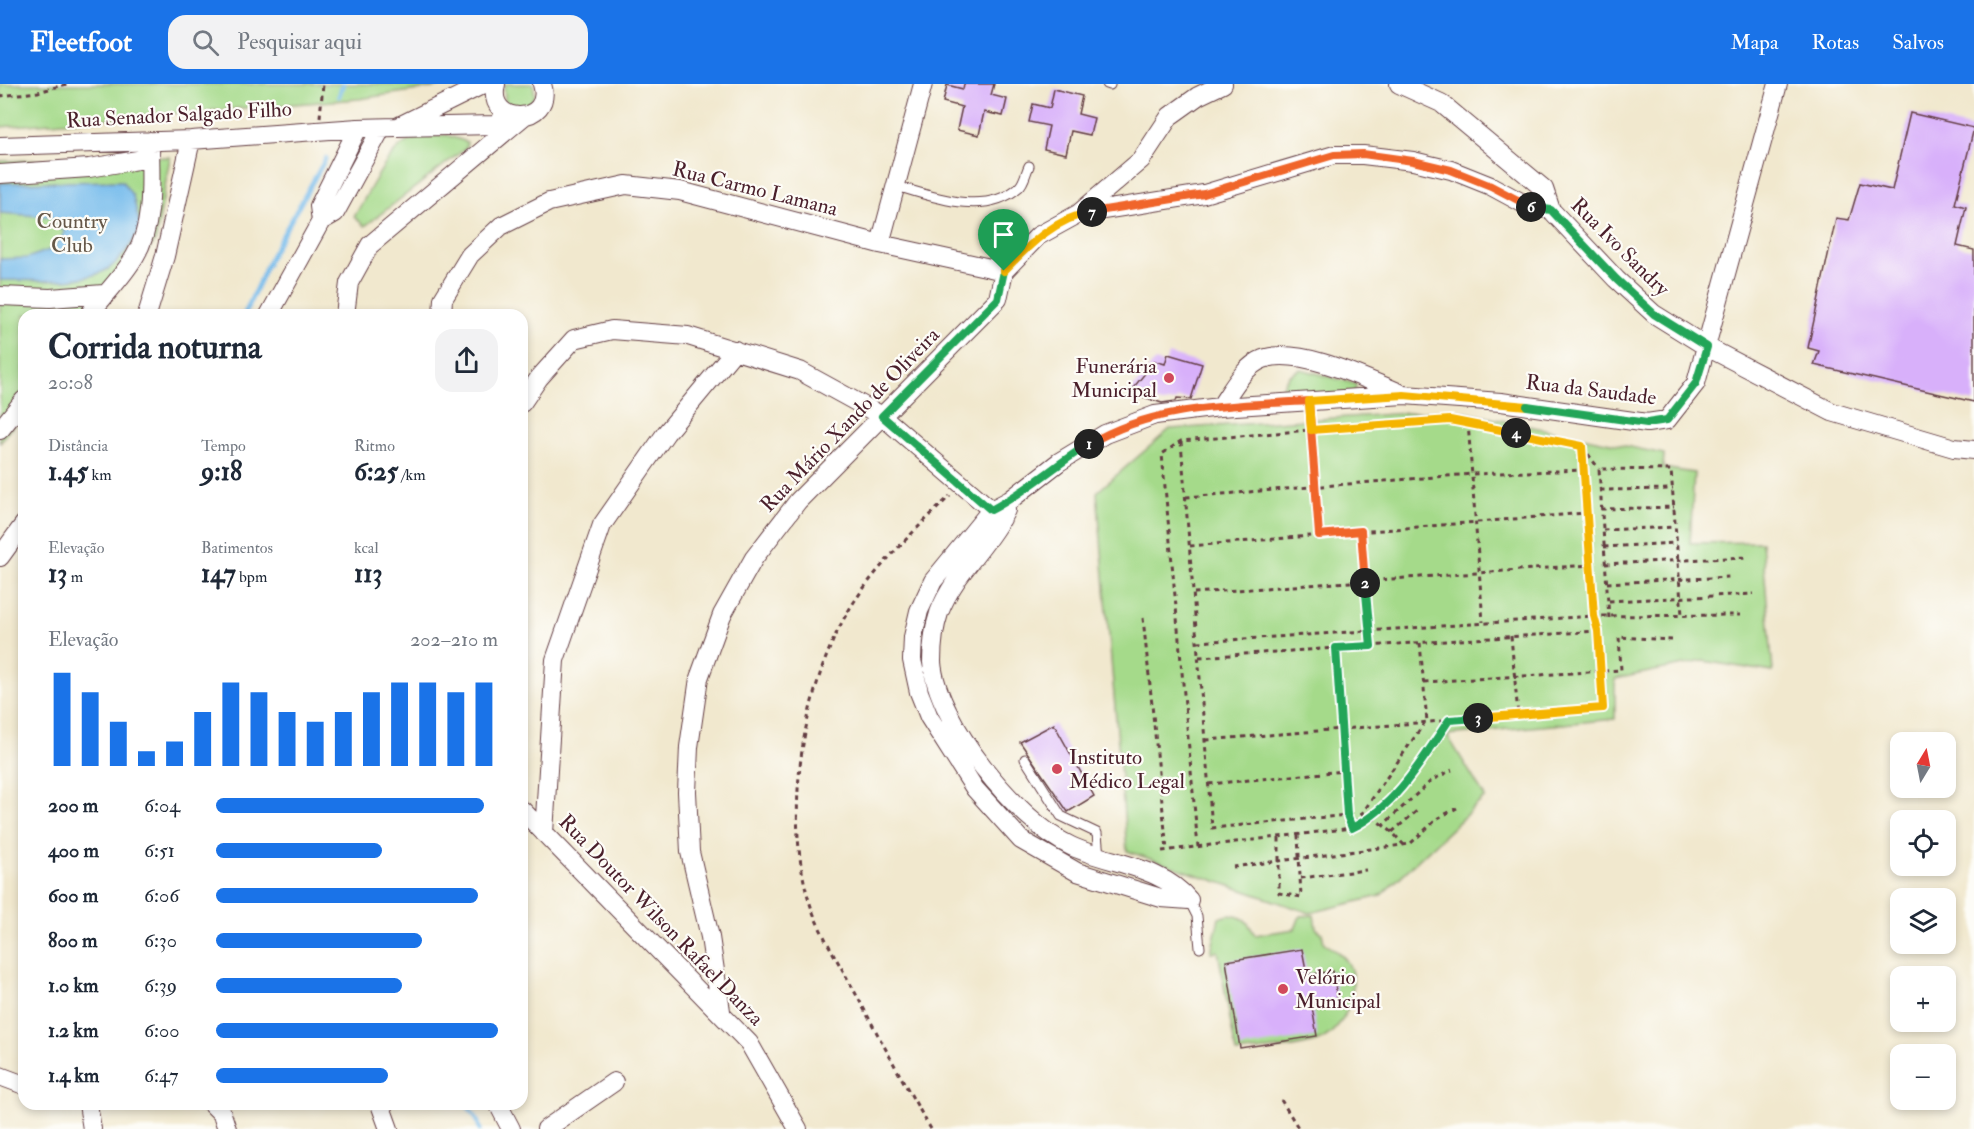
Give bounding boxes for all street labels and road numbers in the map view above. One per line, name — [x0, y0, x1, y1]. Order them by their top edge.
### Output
street label: Rua Senador Salgado Filho — [65, 96, 293, 134]
street label: Rua Carmo Lamana — [670, 155, 841, 223]
street label: Rua Ivo Sandry — [1565, 192, 1676, 303]
street label: Rua Mário Xando de Oliveira — [754, 322, 946, 518]
street label: Rua da Saudade — [1524, 369, 1658, 411]
street label: Rua Doutor Wilson Rafael Danza — [553, 809, 770, 1032]

